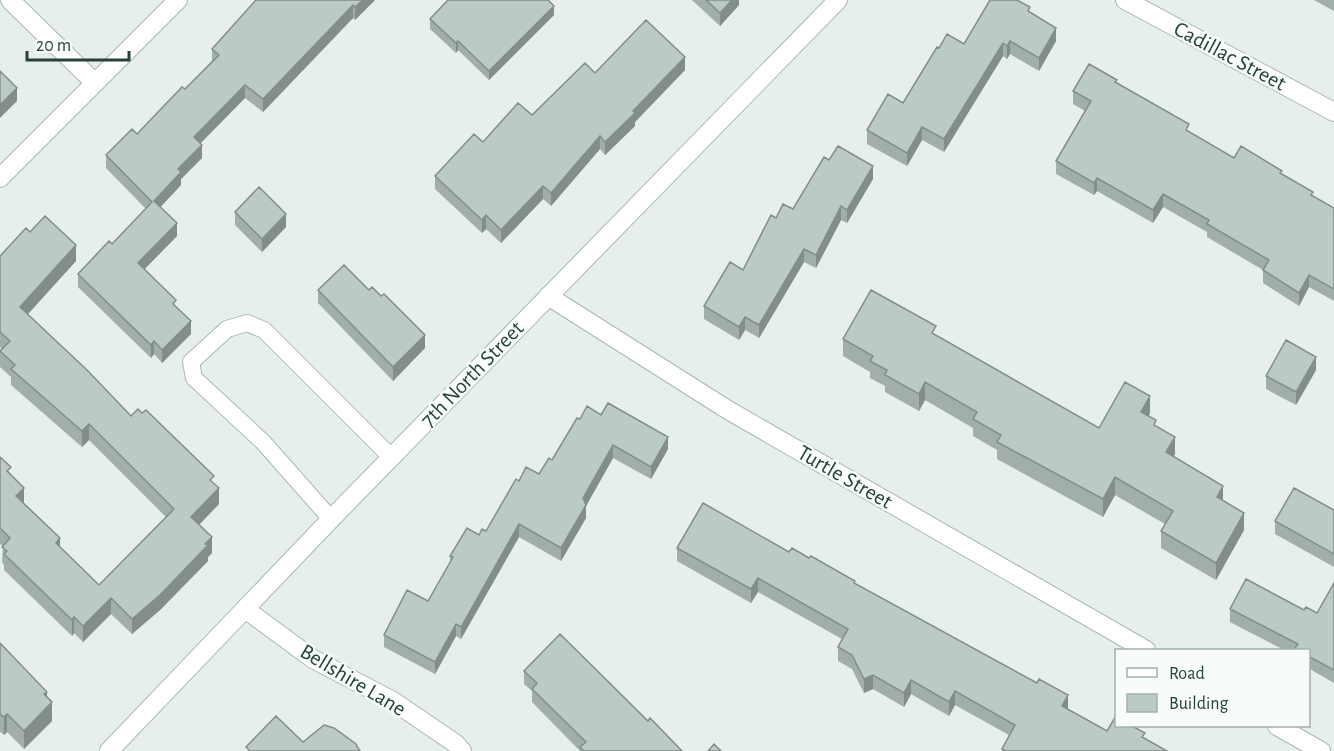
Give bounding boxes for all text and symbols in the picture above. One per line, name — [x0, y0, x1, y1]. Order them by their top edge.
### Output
street label: Cadillac Street — [1170, 17, 1290, 95]
scale bar — [27, 24, 129, 62]
text: 20 m — [36, 37, 71, 55]
street label: 7th North Street — [416, 317, 528, 431]
street label: Turtle Street — [794, 441, 896, 513]
street label: Bellshire Lane — [296, 640, 410, 720]
legend — [1115, 649, 1310, 727]
text: Road — [1169, 665, 1205, 683]
text: Building — [1169, 695, 1229, 713]

